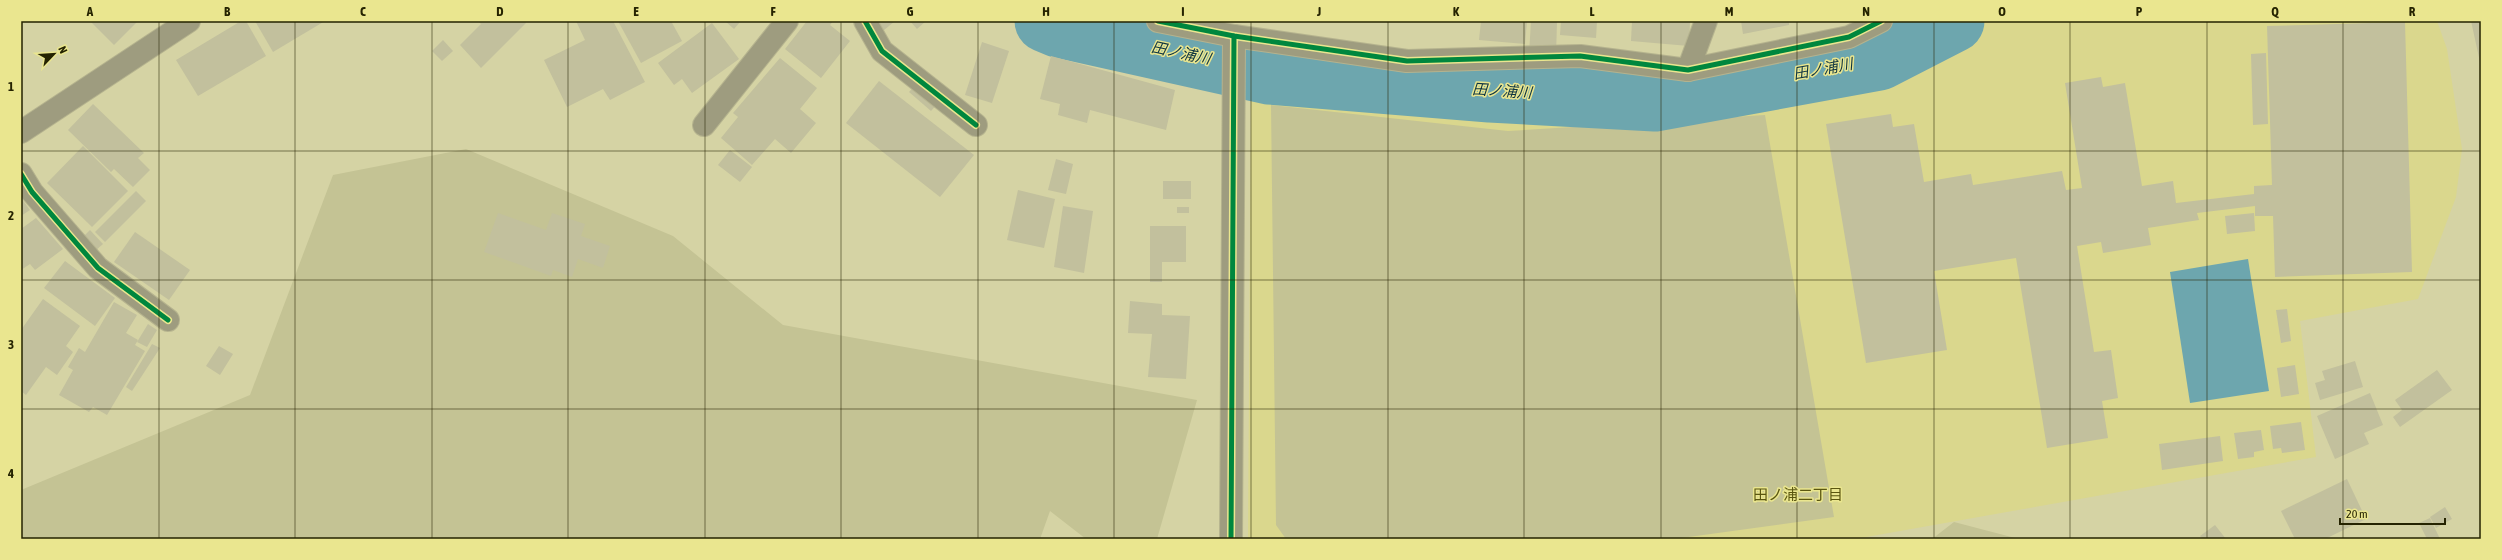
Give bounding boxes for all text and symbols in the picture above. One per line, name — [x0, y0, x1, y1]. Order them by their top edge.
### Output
text: A — [86, 4, 94, 19]
text: B — [224, 4, 231, 19]
text: C — [360, 4, 366, 19]
text: D — [496, 4, 504, 19]
text: E — [633, 4, 639, 19]
text: F — [770, 4, 776, 19]
text: G — [907, 4, 914, 19]
text: H — [1042, 4, 1050, 19]
text: I — [1181, 4, 1185, 19]
text: J — [1316, 4, 1321, 19]
text: K — [1453, 4, 1460, 19]
text: L — [1589, 4, 1595, 19]
text: M — [1725, 4, 1734, 19]
text: N — [1862, 4, 1870, 19]
text: O — [1998, 4, 2006, 19]
text: P — [2136, 4, 2143, 19]
text: Q — [2271, 4, 2279, 19]
text: R — [2409, 4, 2416, 19]
north arrow — [34, 34, 74, 74]
water label: 田ノ浦川 — [1150, 38, 1214, 67]
text: N — [56, 44, 70, 55]
water label: 田ノ浦川 — [1792, 55, 1856, 82]
text: 1 — [8, 79, 14, 94]
water label: 田ノ浦川 — [1472, 80, 1535, 101]
text: 2 — [8, 208, 14, 223]
text: 3 — [8, 337, 14, 352]
text: 4 — [7, 466, 14, 481]
district label: 田ノ浦二丁目 — [1753, 486, 1843, 503]
scale bar — [2340, 500, 2445, 526]
text: 20 m — [2346, 507, 2368, 521]

